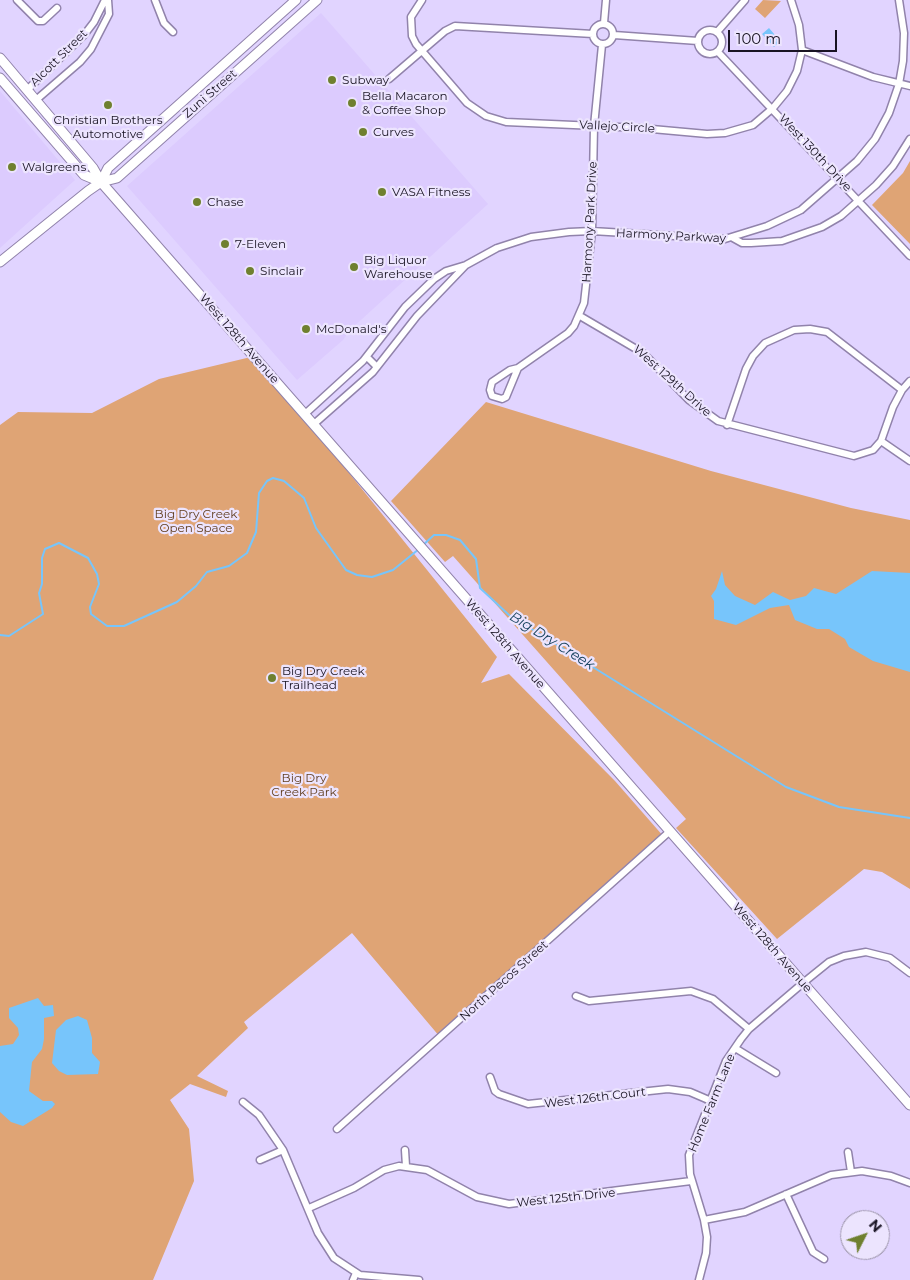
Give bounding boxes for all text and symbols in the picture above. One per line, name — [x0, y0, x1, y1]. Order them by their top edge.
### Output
scale bar — [730, 20, 839, 52]
street label: Alcott Street — [27, 26, 91, 90]
text: 100 m — [736, 29, 781, 48]
street label: Zuni Street — [180, 67, 240, 121]
place label: Subway — [342, 73, 389, 87]
marker: Subway — [326, 74, 338, 86]
place label: Bella Macaron & Coffee Shop — [362, 89, 448, 117]
marker: Bella Macaron & Coffee Shop — [346, 97, 358, 109]
marker: Christian Brothers Automotive — [102, 99, 114, 111]
street label: West 130th Drive — [775, 111, 855, 195]
place label: Christian Brothers Automotive — [54, 113, 162, 141]
street label: Vallejo Circle — [579, 118, 655, 136]
place label: Curves — [373, 125, 414, 139]
marker: Curves — [357, 126, 369, 138]
place label: Walgreens — [22, 160, 86, 174]
marker: Walgreens — [6, 161, 18, 173]
street label: Harmony Park Drive — [580, 161, 600, 283]
place label: VASA Fitness — [392, 185, 470, 199]
marker: VASA Fitness — [376, 186, 388, 198]
place label: Chase — [207, 195, 244, 209]
marker: Chase — [191, 196, 203, 208]
street label: Harmony Parkway — [616, 226, 726, 246]
place label: 7-Eleven — [235, 237, 286, 251]
marker: 7-Eleven — [219, 238, 231, 250]
place label: Big Liquor Warehouse — [364, 253, 432, 281]
marker: Big Liquor Warehouse — [348, 261, 360, 273]
place label: Sinclair — [260, 264, 304, 278]
marker: Sinclair — [244, 265, 256, 277]
street label: West 128th Avenue — [196, 291, 282, 387]
place label: McDonald's — [316, 322, 386, 336]
marker: McDonald's — [300, 323, 312, 335]
street label: West 129th Drive — [630, 342, 714, 420]
park label: Big Dry Creek Open Space — [155, 507, 237, 535]
street label: West 128th Avenue — [462, 596, 548, 692]
water label: Big Dry Creek — [507, 608, 597, 674]
place label: Big Dry Creek Trailhead — [282, 664, 365, 692]
marker: Big Dry Creek Trailhead — [266, 672, 278, 684]
park label: Big Dry Creek Park — [271, 771, 337, 799]
street label: West 128th Avenue — [729, 900, 815, 996]
street label: North Pecos Street — [457, 938, 551, 1024]
street label: Home Farm Lane — [686, 1052, 738, 1154]
street label: West 126th Court — [543, 1085, 647, 1111]
street label: West 125th Drive — [516, 1186, 616, 1210]
north arrow — [840, 1210, 890, 1260]
text: N — [865, 1216, 886, 1236]

